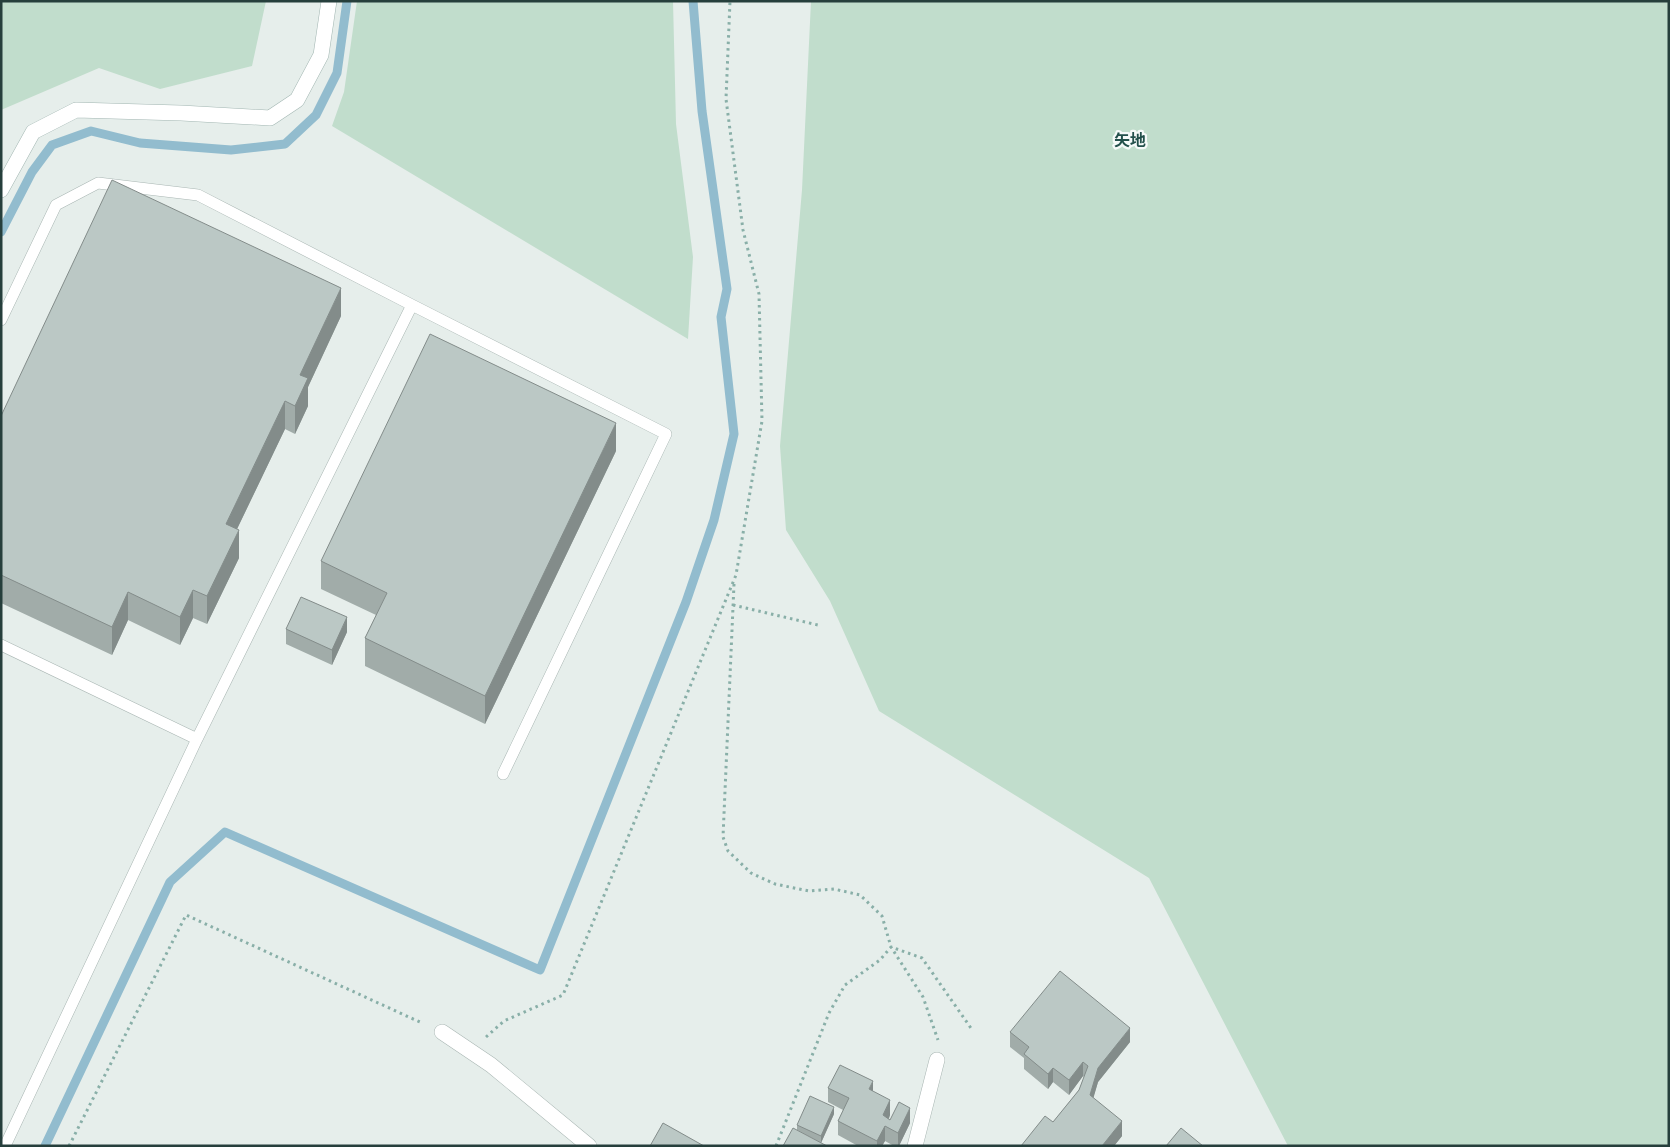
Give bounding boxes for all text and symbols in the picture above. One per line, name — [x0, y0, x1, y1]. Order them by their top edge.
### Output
district label: 矢地 — [1114, 132, 1146, 152]

